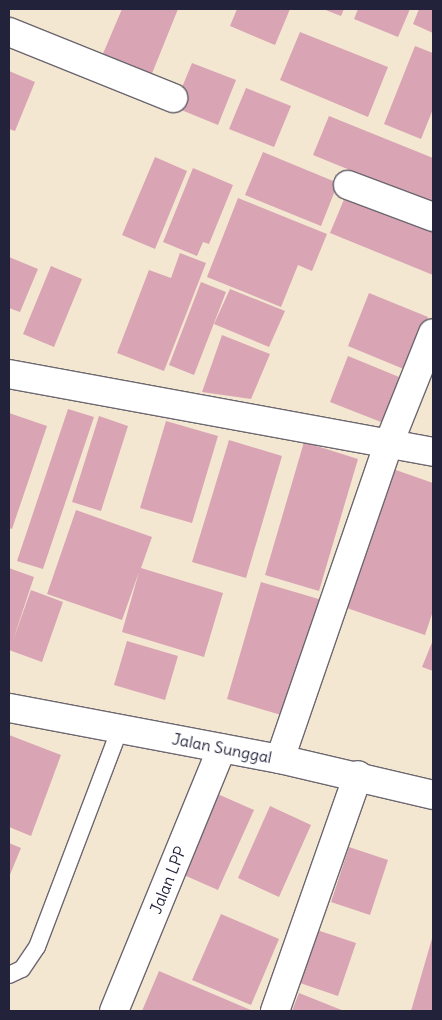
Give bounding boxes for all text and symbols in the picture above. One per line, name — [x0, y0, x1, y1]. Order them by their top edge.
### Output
street label: Jalan Sunggal — [171, 729, 273, 767]
street label: Jalan LPP — [146, 844, 190, 916]

